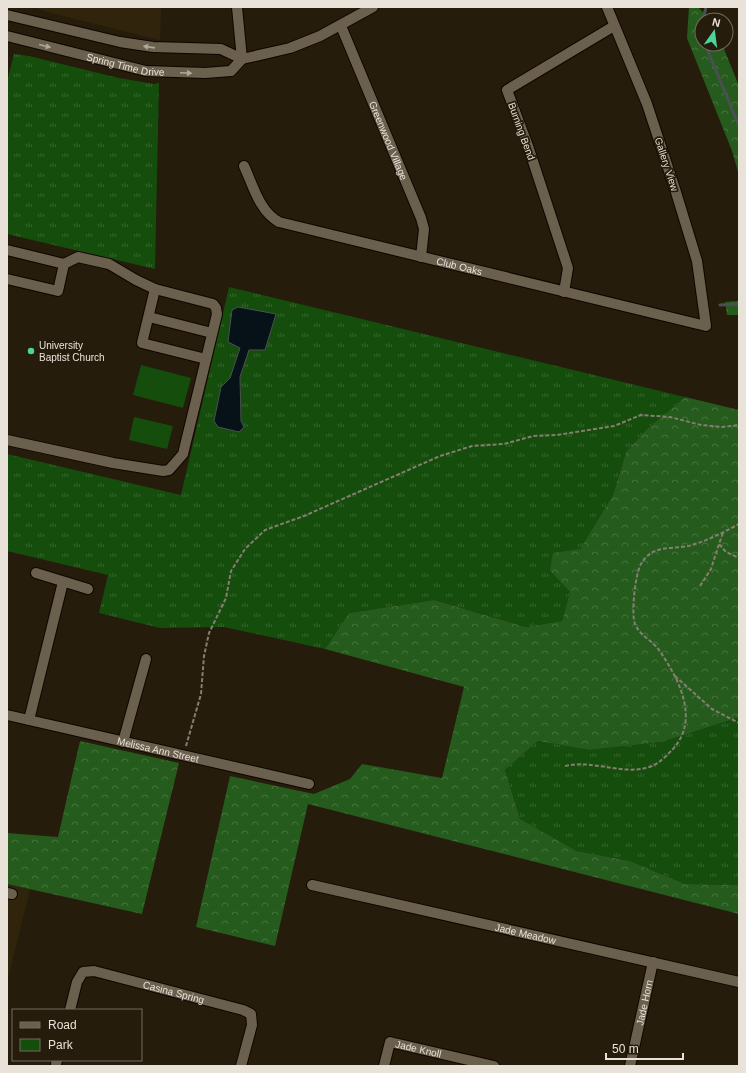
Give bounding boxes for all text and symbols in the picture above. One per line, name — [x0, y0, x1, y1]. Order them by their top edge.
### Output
north arrow — [694, 12, 734, 52]
text: N — [711, 16, 722, 29]
one-way arrow — [39, 43, 51, 49]
one-way arrow — [143, 44, 155, 50]
street label: Spring Time Drive — [85, 51, 165, 78]
one-way arrow — [180, 70, 193, 76]
street label: Greenwood Village — [367, 100, 410, 182]
street label: Burning Bend — [506, 101, 537, 162]
street label: Gallery View — [653, 136, 681, 193]
street label: Club Oaks — [435, 256, 483, 277]
place label: University Baptist Church — [39, 340, 105, 363]
marker: University Baptist Church — [26, 346, 36, 356]
street label: Melissa Ann Street — [116, 735, 200, 765]
street label: Jade Meadow — [494, 922, 558, 946]
street label: Casina Spring — [142, 979, 205, 1006]
street label: Jade Horn — [634, 979, 655, 1026]
legend — [12, 1009, 142, 1061]
text: Road — [48, 1018, 77, 1032]
scale bar — [606, 1035, 683, 1061]
text: Park — [48, 1038, 74, 1052]
street label: Jade Knoll — [394, 1038, 442, 1060]
text: 50 m — [612, 1042, 639, 1056]

